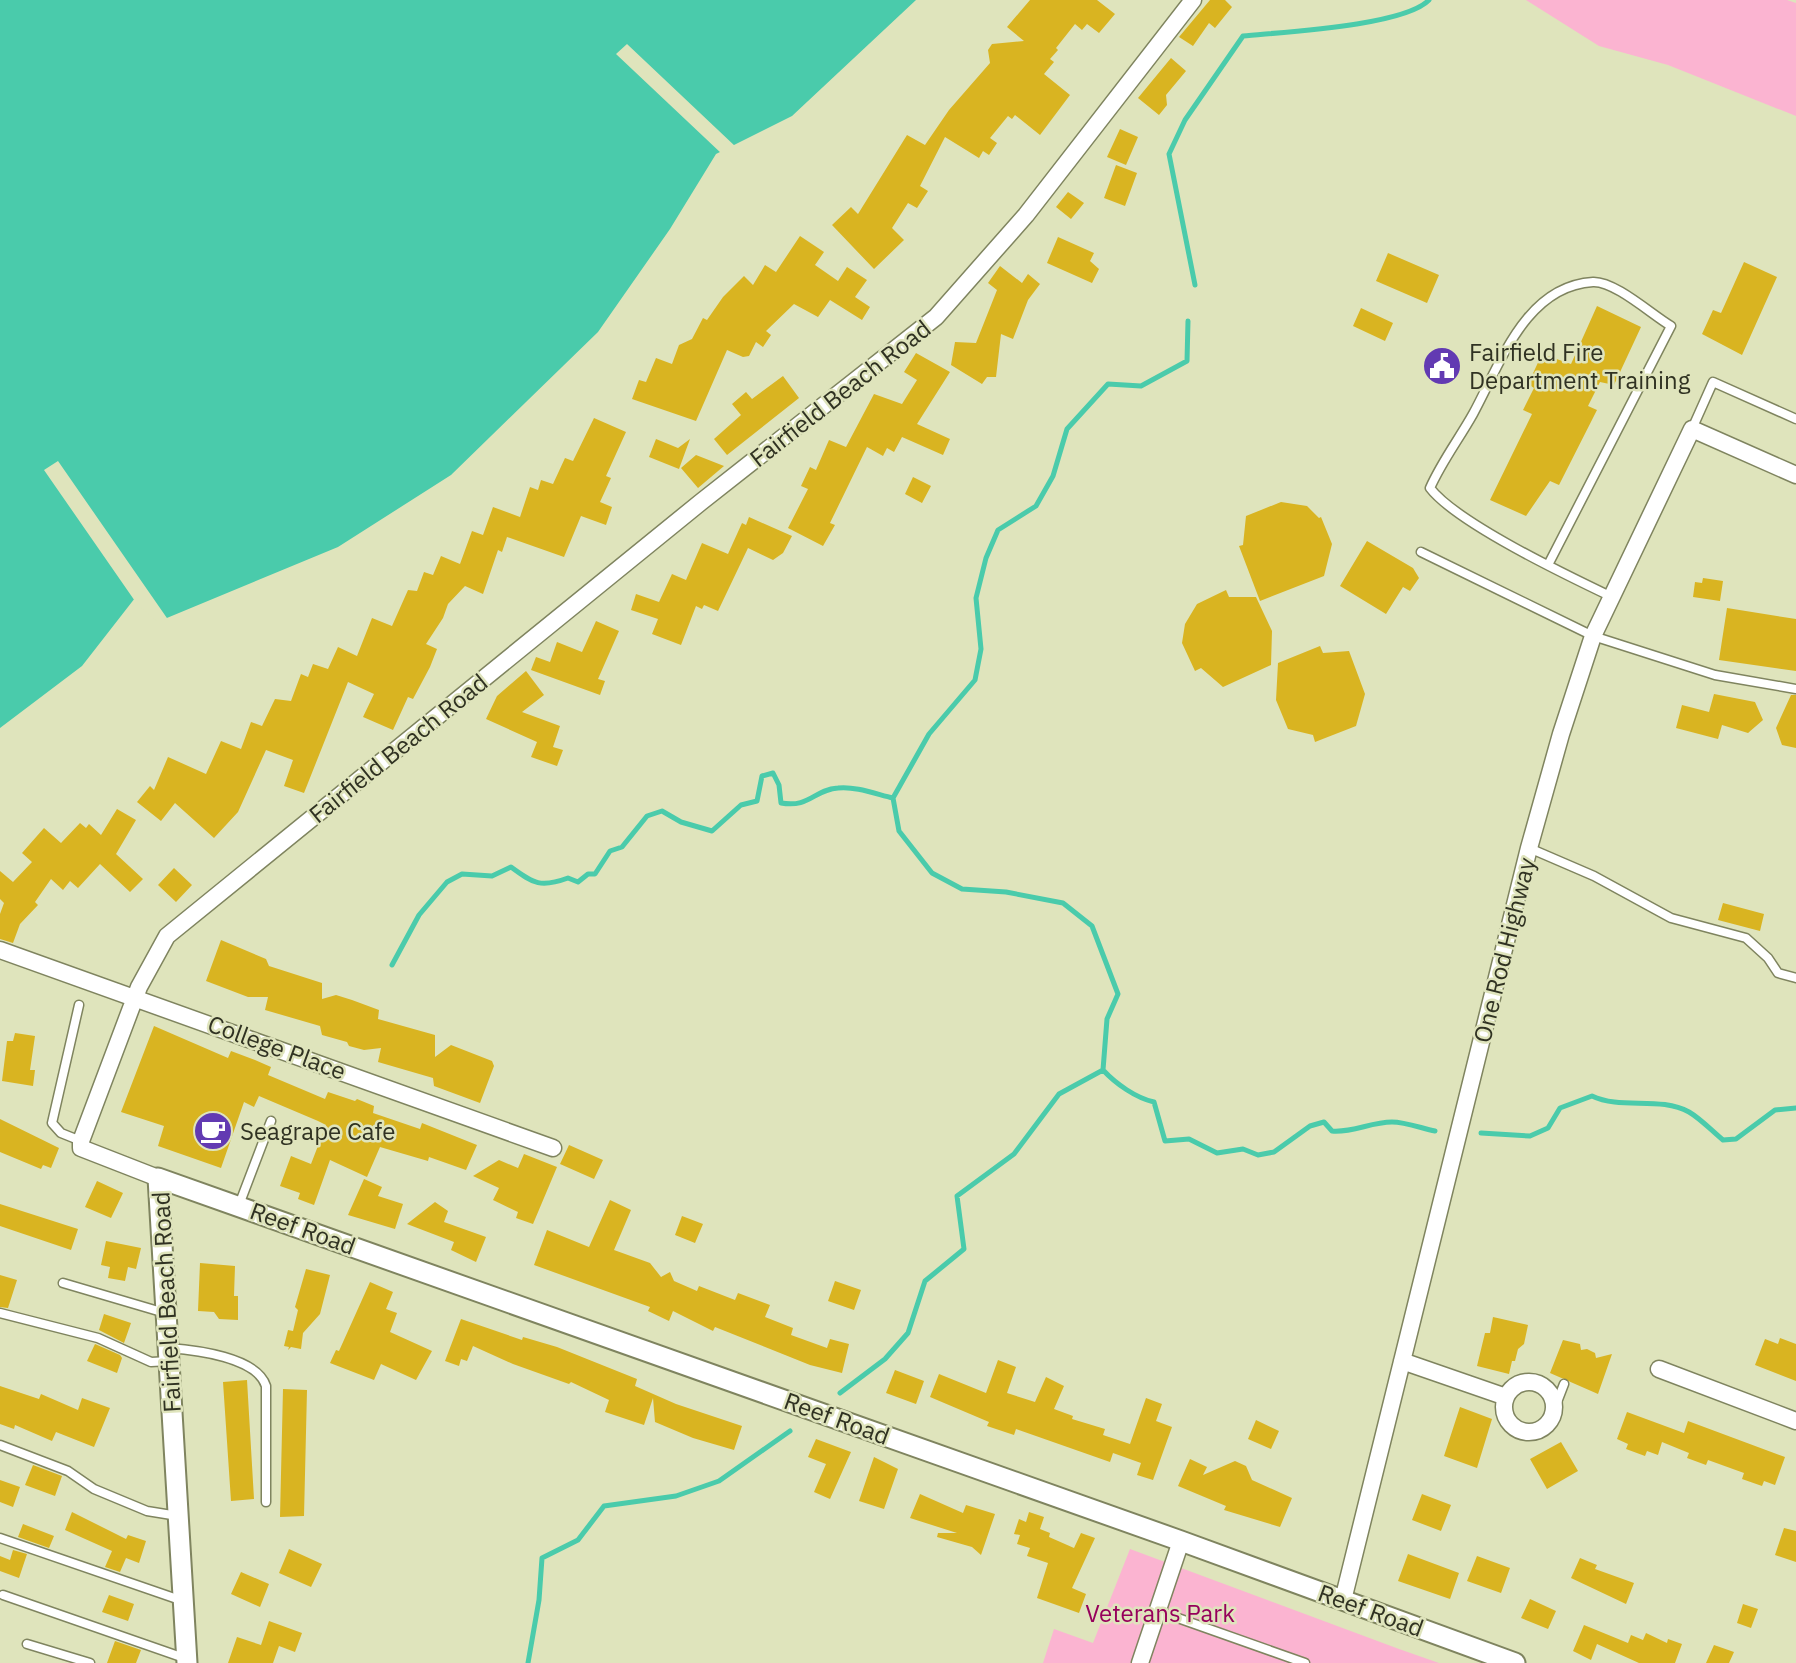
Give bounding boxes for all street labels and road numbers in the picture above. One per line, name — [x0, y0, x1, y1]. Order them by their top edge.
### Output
street label: Fairfield Beach Road — [743, 312, 937, 474]
street label: Fairfield Beach Road — [302, 666, 494, 830]
street label: One Rod Highway — [1466, 854, 1542, 1046]
street label: College Place — [203, 1007, 351, 1087]
street label: Fairfield Beach Road — [144, 1191, 188, 1413]
street label: Reef Road — [246, 1194, 360, 1262]
street label: Reef Road — [780, 1384, 894, 1452]
street label: Reef Road — [1314, 1576, 1428, 1644]

